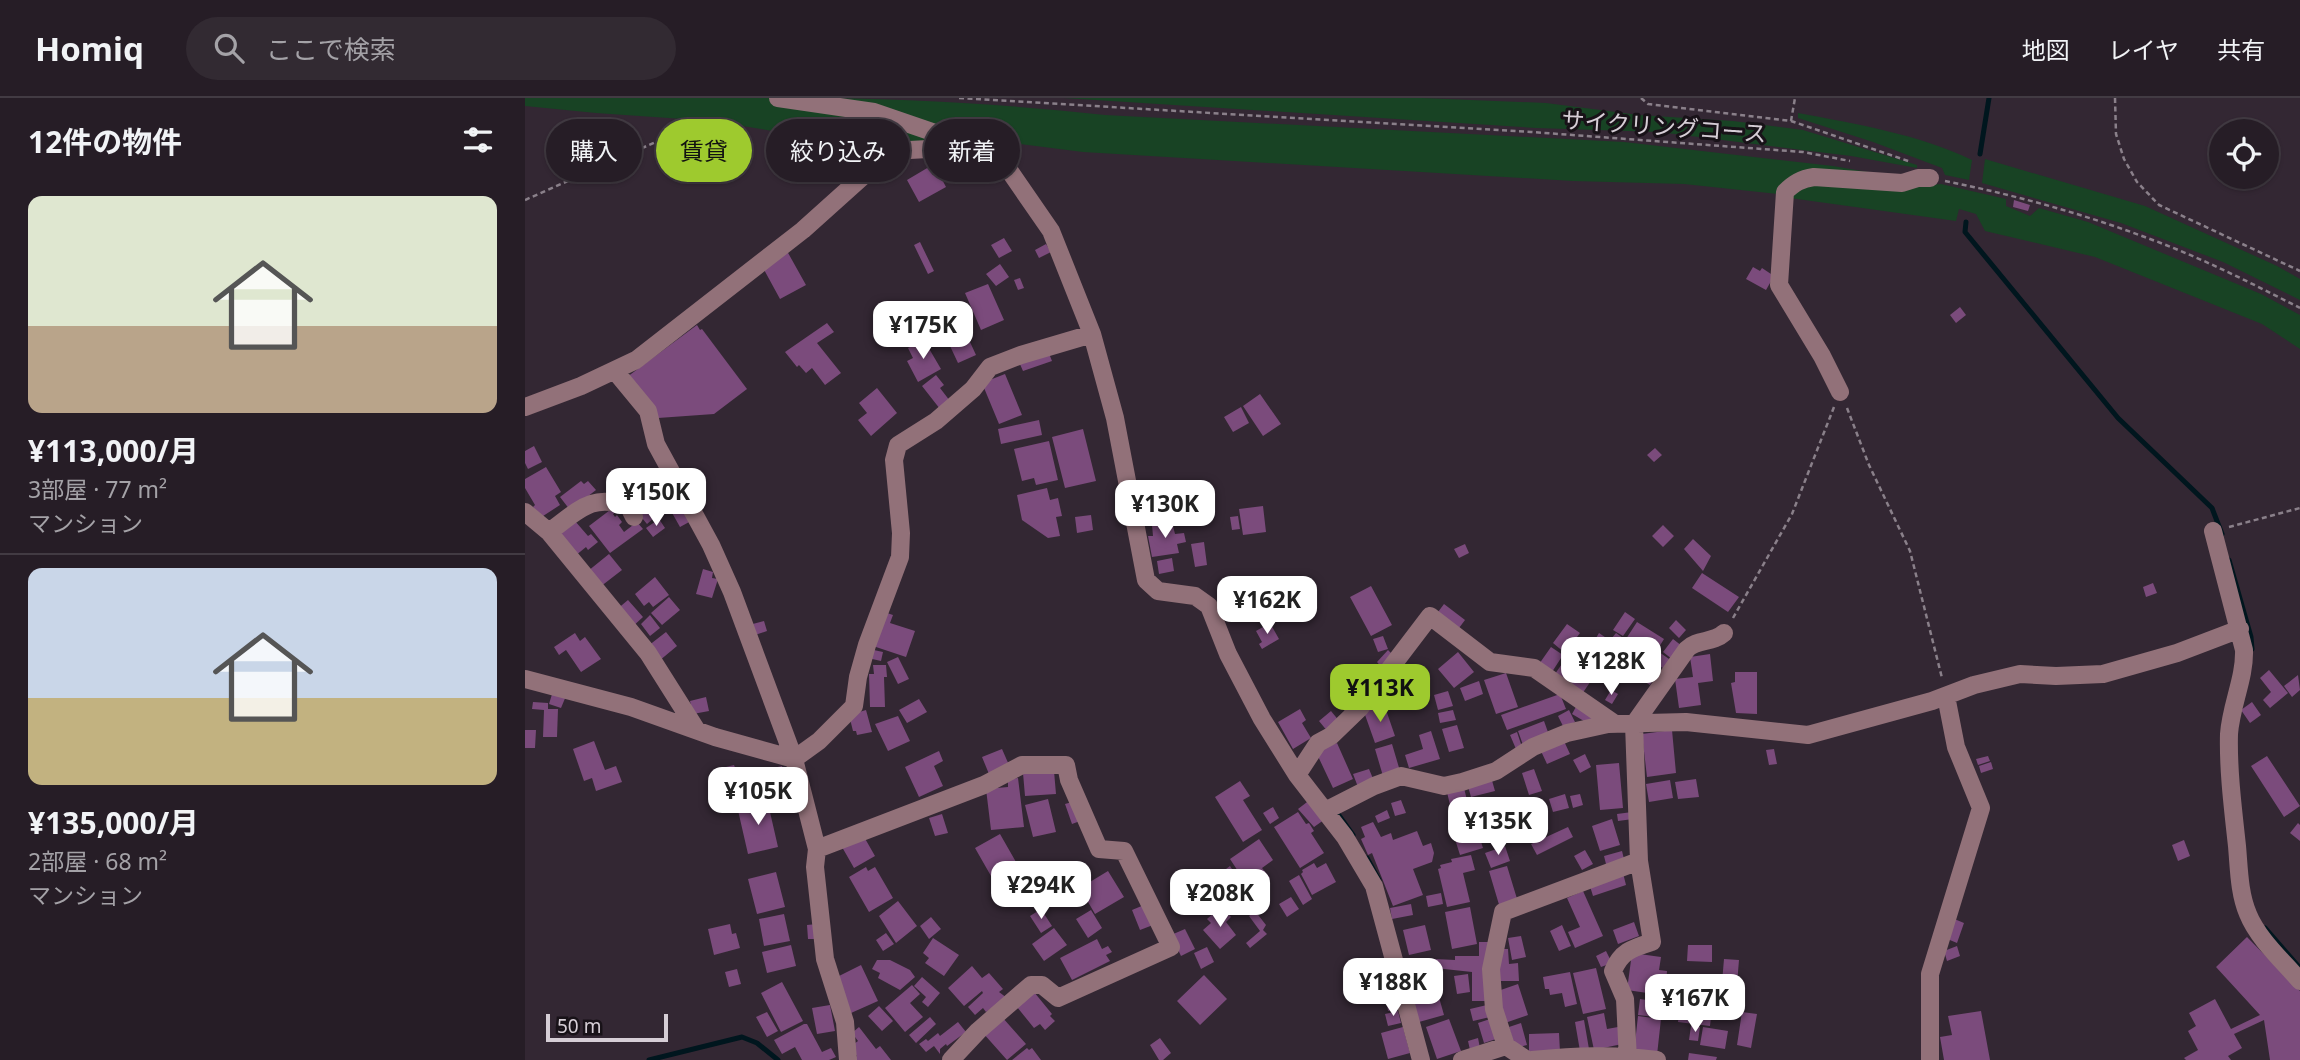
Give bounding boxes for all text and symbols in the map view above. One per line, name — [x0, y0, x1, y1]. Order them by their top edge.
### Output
search box — [186, 17, 676, 80]
text: Homiq — [35, 26, 144, 71]
icon: search — [210, 29, 248, 67]
text: ここで検索 — [266, 31, 396, 67]
text: 地図 — [2022, 33, 2070, 66]
text: レイヤ — [2108, 33, 2179, 66]
text: 共有 — [2217, 33, 2265, 66]
street label: サイクリングコース — [1560, 103, 1768, 149]
chip: 購入 — [546, 119, 642, 182]
chip: 賃貸 — [656, 119, 752, 182]
chip: 絞り込み — [766, 119, 910, 182]
chip: 新着 — [924, 119, 1020, 182]
map controls — [2209, 119, 2279, 189]
button: locate — [2209, 119, 2279, 189]
text: 12件の物件 — [28, 121, 182, 162]
icon: filters — [459, 121, 497, 159]
icon: home — [200, 242, 326, 368]
pin: ¥175K — [874, 302, 972, 361]
text: ¥175K — [889, 308, 957, 340]
text: ¥113,000/月 — [28, 430, 199, 471]
pin: ¥150K — [607, 468, 705, 528]
text: 3部屋 · 77 m² — [28, 473, 167, 505]
text: ¥150K — [622, 475, 690, 507]
pin: ¥130K — [1116, 480, 1214, 540]
text: ¥130K — [1131, 487, 1199, 519]
text: マンション — [28, 507, 143, 539]
pin: ¥162K — [1218, 576, 1316, 636]
text: ¥162K — [1233, 583, 1301, 615]
icon: home — [200, 614, 326, 740]
pin: ¥128K — [1562, 638, 1660, 697]
text: ¥128K — [1577, 644, 1645, 676]
pin: ¥113K — [1331, 664, 1429, 724]
text: ¥113K — [1346, 671, 1414, 703]
pin: ¥105K — [709, 768, 807, 827]
text: ¥105K — [724, 774, 792, 806]
pin: ¥135K — [1449, 798, 1547, 857]
text: ¥135,000/月 — [28, 802, 199, 843]
text: ¥135K — [1464, 804, 1532, 836]
text: 2部屋 · 68 m² — [28, 845, 167, 877]
pin: ¥294K — [992, 862, 1090, 921]
text: ¥294K — [1007, 868, 1075, 900]
pin: ¥208K — [1171, 870, 1269, 929]
text: ¥208K — [1186, 876, 1254, 908]
text: マンション — [28, 879, 143, 911]
pin: ¥188K — [1344, 958, 1442, 1018]
text: ¥188K — [1359, 965, 1427, 997]
pin: ¥167K — [1646, 974, 1744, 1034]
text: ¥167K — [1661, 981, 1729, 1013]
scale bar — [546, 1011, 669, 1043]
text: 50 m — [557, 1013, 601, 1039]

